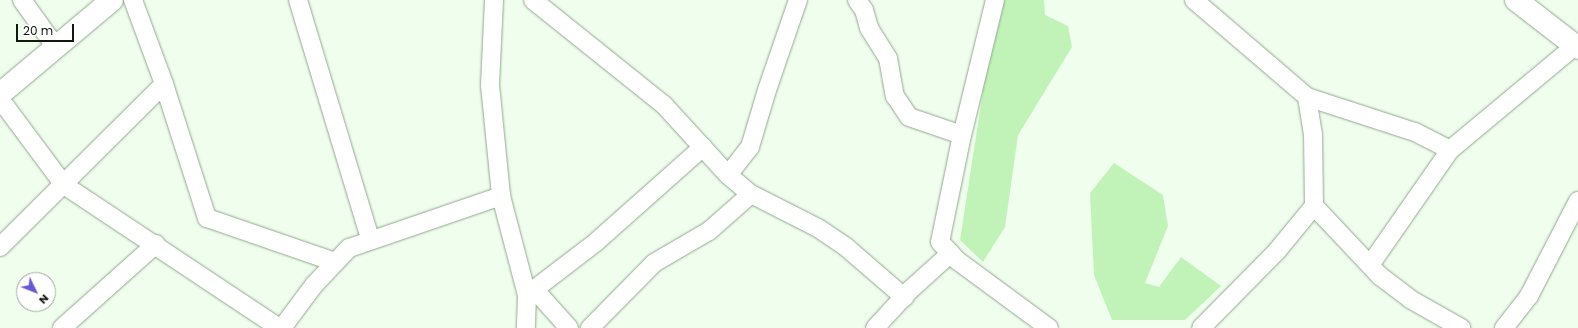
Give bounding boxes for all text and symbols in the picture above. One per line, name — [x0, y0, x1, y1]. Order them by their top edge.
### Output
scale bar — [18, 16, 76, 42]
text: 20 m — [23, 22, 53, 39]
north arrow — [16, 272, 56, 312]
text: N — [35, 291, 53, 308]

